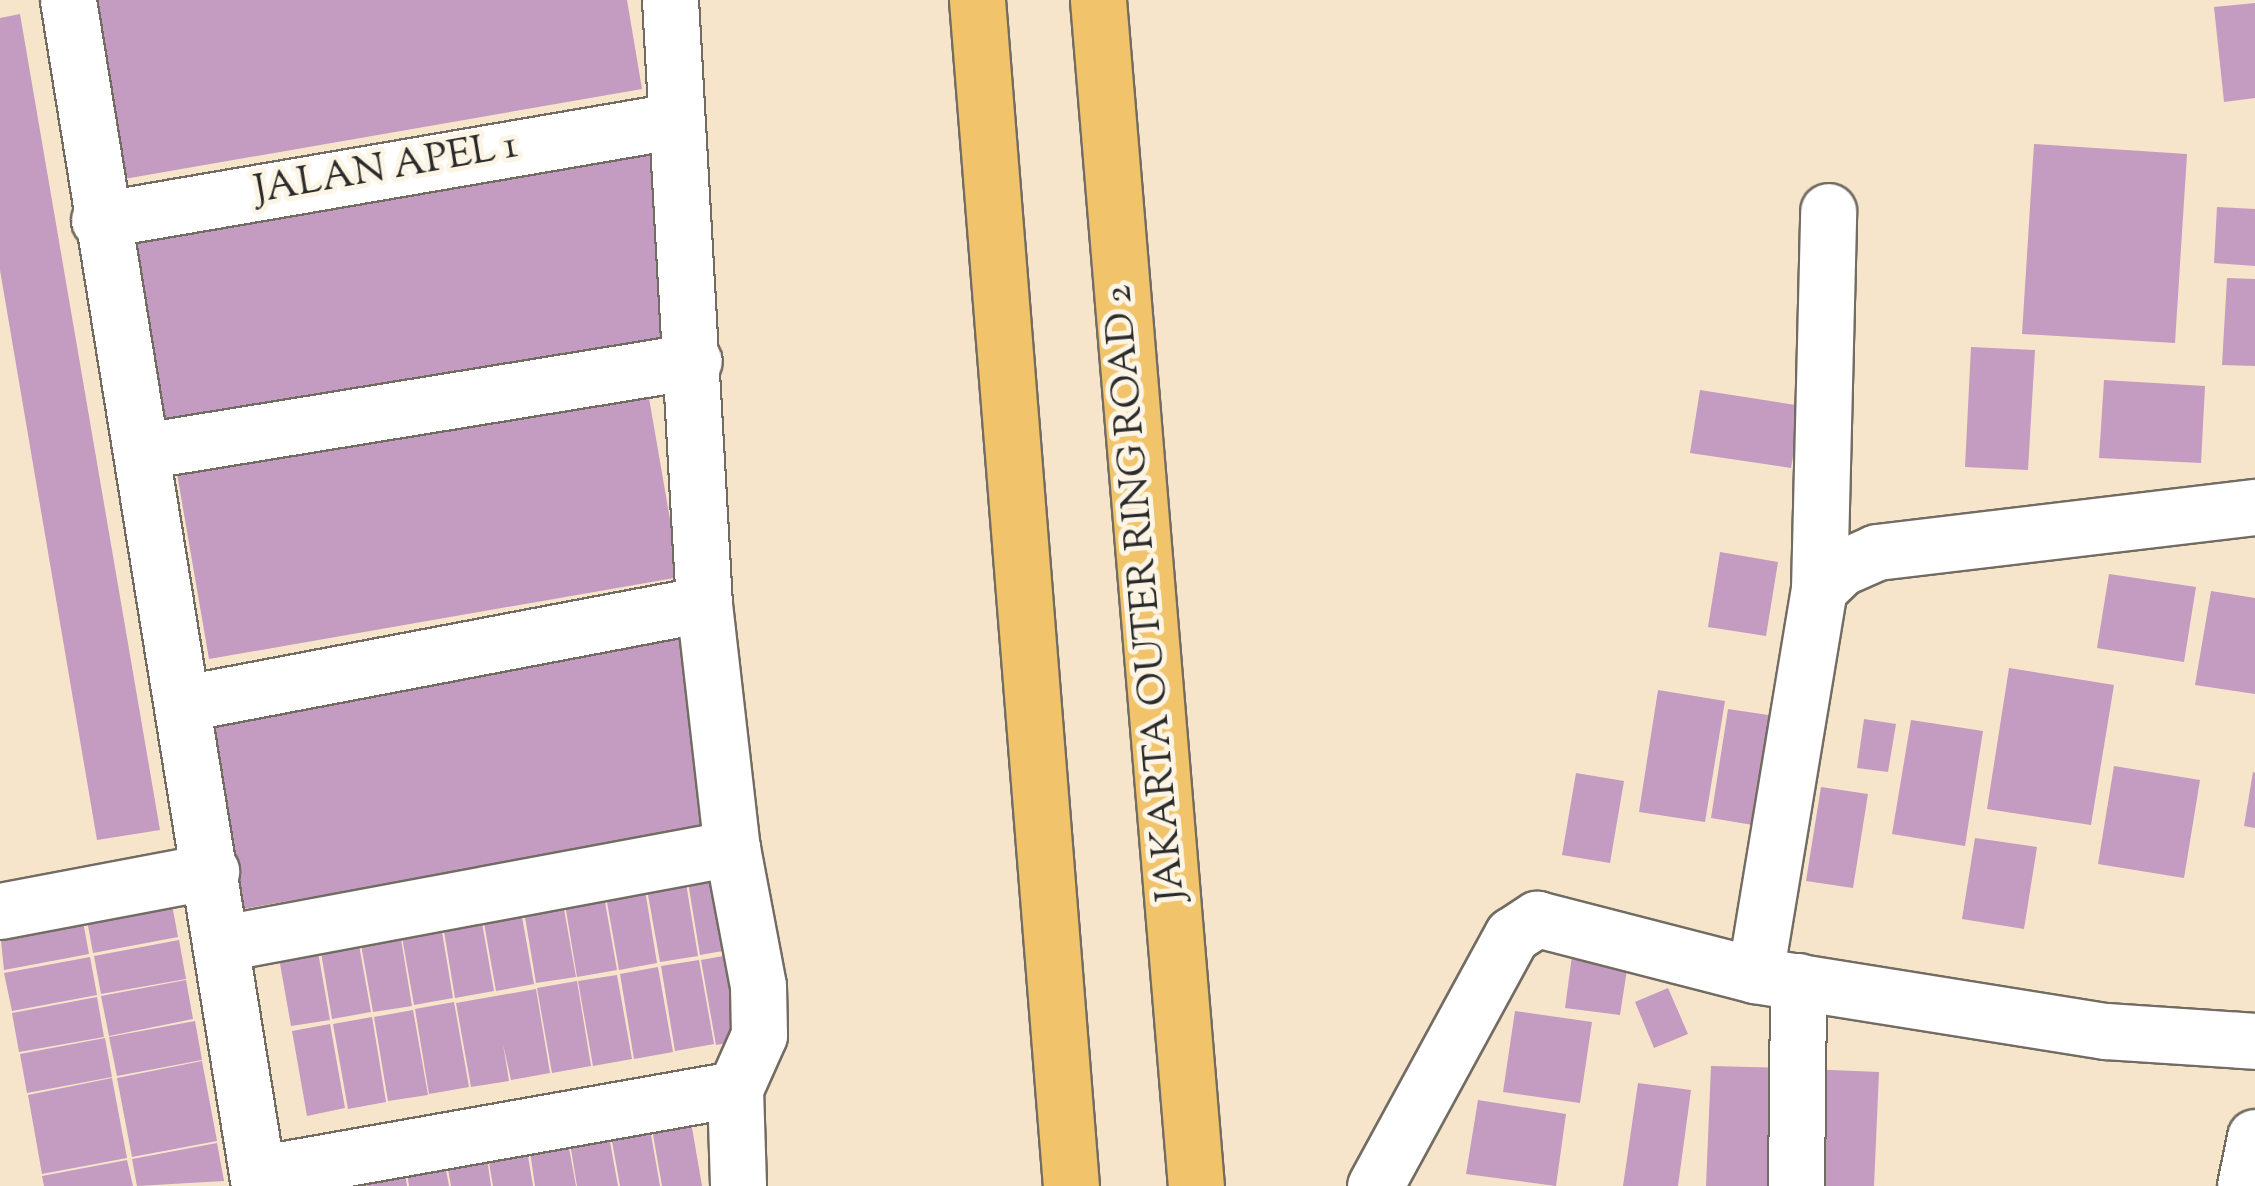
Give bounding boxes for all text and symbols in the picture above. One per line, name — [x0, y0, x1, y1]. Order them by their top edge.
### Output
street label: JALAN APEL 1 — [251, 123, 521, 217]
street label: JAKARTA OUTER RING ROAD 2 — [1096, 283, 1198, 903]

